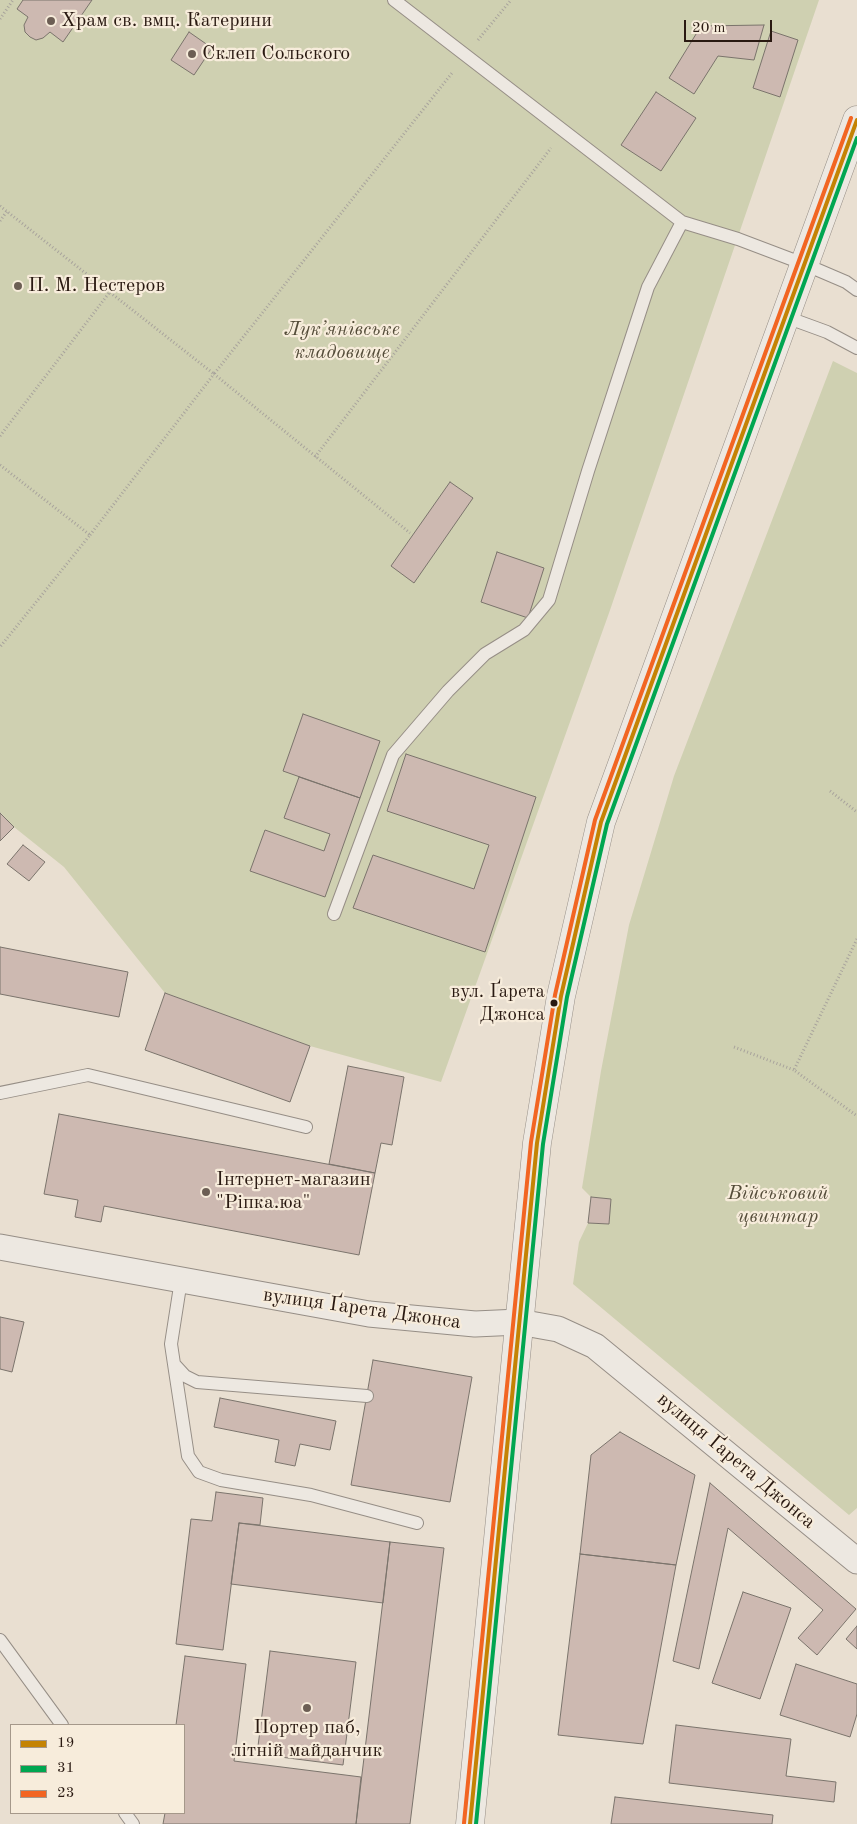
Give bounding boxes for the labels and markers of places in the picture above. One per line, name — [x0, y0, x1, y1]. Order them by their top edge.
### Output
place label: Храм св. вмц. Катерини — [61, 9, 272, 33]
marker: Храм св. вмц. Катерини — [45, 15, 57, 27]
place label: Склеп Сольского — [202, 42, 350, 66]
marker: Склеп Сольского — [186, 48, 198, 60]
place label: П. М. Нестеров — [28, 274, 165, 298]
marker: П. М. Нестеров — [12, 280, 24, 292]
place label: вул. Ґарета Джонса — [451, 981, 545, 1025]
marker: вул. Ґарета Джонса — [549, 998, 559, 1008]
place label: Інтернет-магазин "Ріпка.юа" — [216, 1168, 371, 1215]
marker: Інтернет-магазин "Ріпка.юа" — [200, 1186, 212, 1198]
marker: Портер паб, літній майданчик — [301, 1702, 313, 1714]
place label: Портер паб, літній майданчик — [231, 1716, 383, 1763]

